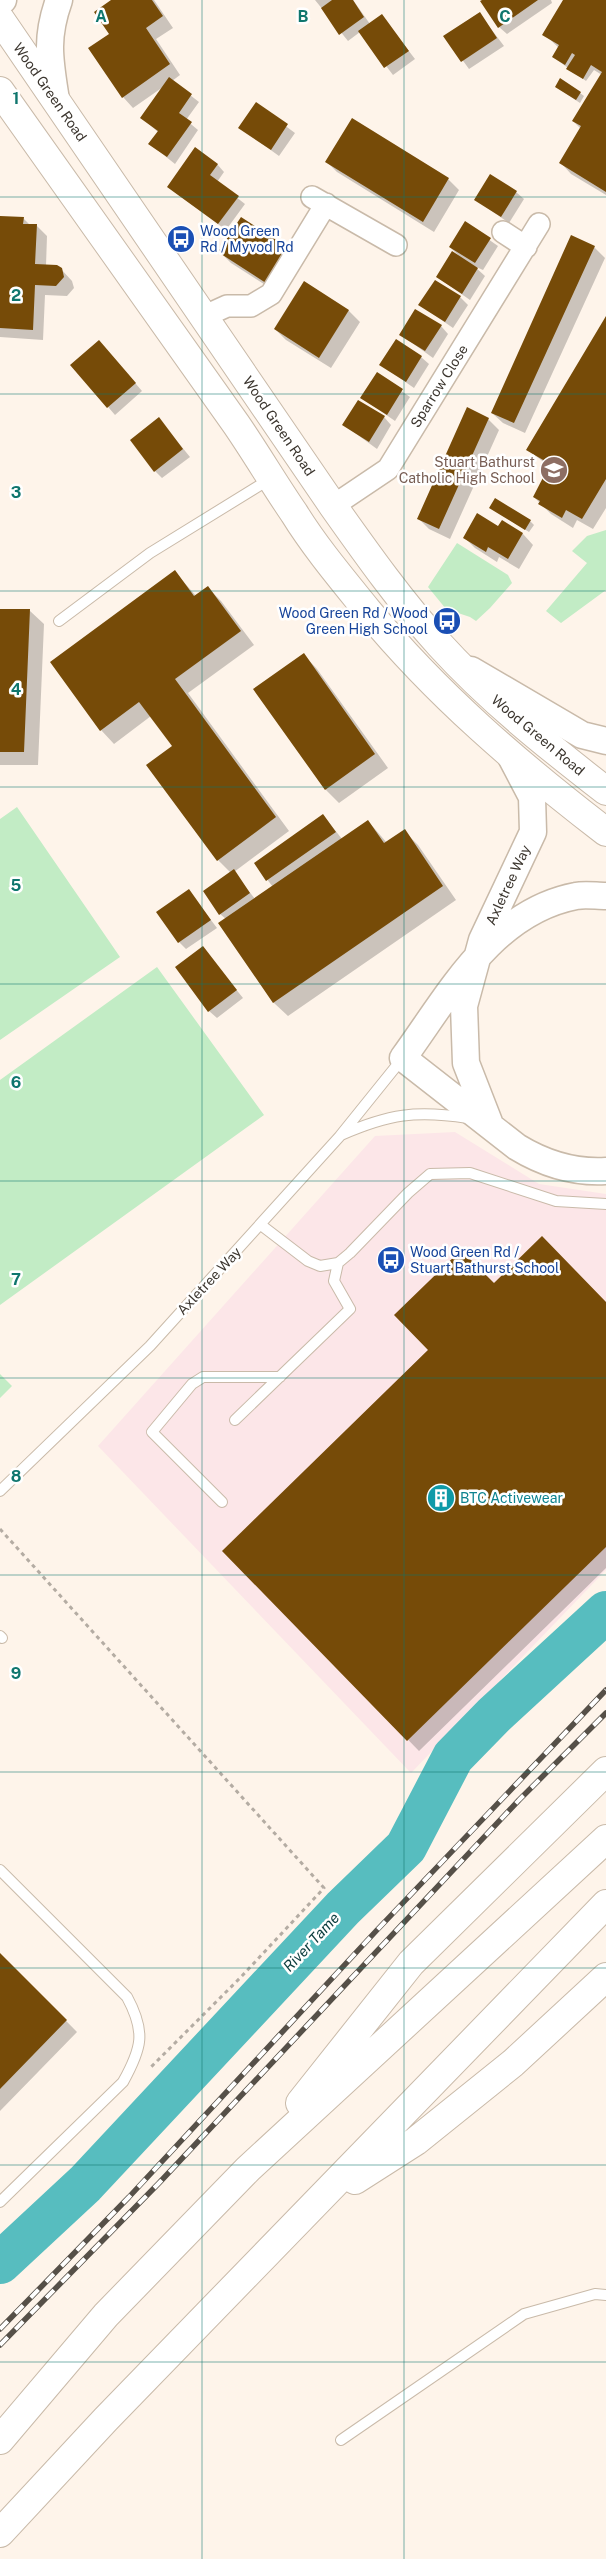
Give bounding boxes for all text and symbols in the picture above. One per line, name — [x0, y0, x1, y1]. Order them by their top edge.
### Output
text: A — [95, 7, 107, 26]
text: B — [298, 7, 309, 26]
text: C — [499, 7, 511, 26]
street label: Wood Green Road — [10, 40, 90, 144]
text: 1 — [13, 89, 19, 108]
place label: Wood Green Rd / Myvod Rd — [200, 223, 294, 255]
bus stop icon: Wood Green Rd / Myvod Rd — [166, 224, 196, 254]
text: 2 — [11, 286, 21, 305]
street label: Sparrow Close — [407, 342, 471, 430]
street label: Wood Green Road — [240, 373, 318, 479]
place label: Stuart Bathurst Catholic High School — [399, 454, 535, 486]
school or university icon: Stuart Bathurst Catholic High School — [539, 455, 569, 485]
text: 3 — [11, 483, 21, 502]
place label: Wood Green Rd / Wood Green High School — [279, 605, 428, 637]
bus stop icon: Wood Green Rd / Wood Green High School — [432, 606, 462, 636]
text: 4 — [11, 680, 22, 699]
street label: Wood Green Road — [488, 691, 588, 779]
street label: Axletree Way — [482, 842, 534, 928]
text: 5 — [11, 876, 22, 895]
text: 6 — [11, 1073, 21, 1092]
street label: Axletree Way — [174, 1244, 245, 1318]
place label: Wood Green Rd / Stuart Bathurst School — [410, 1244, 559, 1276]
bus stop icon: Wood Green Rd / Stuart Bathurst School — [376, 1245, 406, 1275]
text: 7 — [11, 1270, 21, 1289]
text: 8 — [11, 1467, 22, 1486]
building icon: BTC Activewear — [426, 1483, 456, 1513]
place label: BTC Activewear — [460, 1490, 563, 1506]
text: 9 — [11, 1664, 21, 1683]
water label: River Tame — [280, 1909, 342, 1975]

